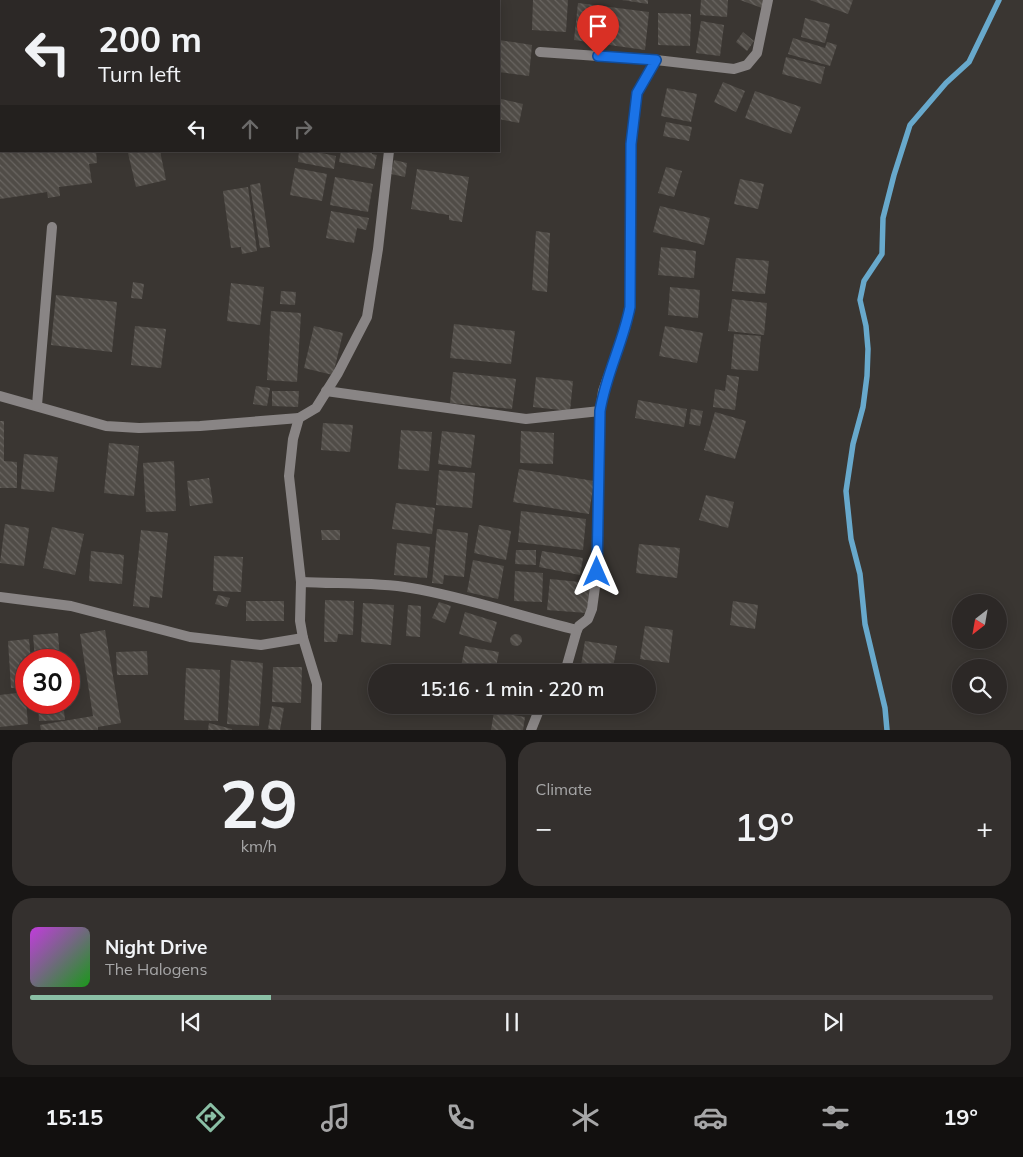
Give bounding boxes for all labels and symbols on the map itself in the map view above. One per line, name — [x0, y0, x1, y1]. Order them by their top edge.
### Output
pin — [577, 5, 619, 56]
position arrow — [570, 545, 622, 597]
north arrow — [952, 594, 1008, 649]
speed limit sign: 30 — [15, 649, 80, 714]

